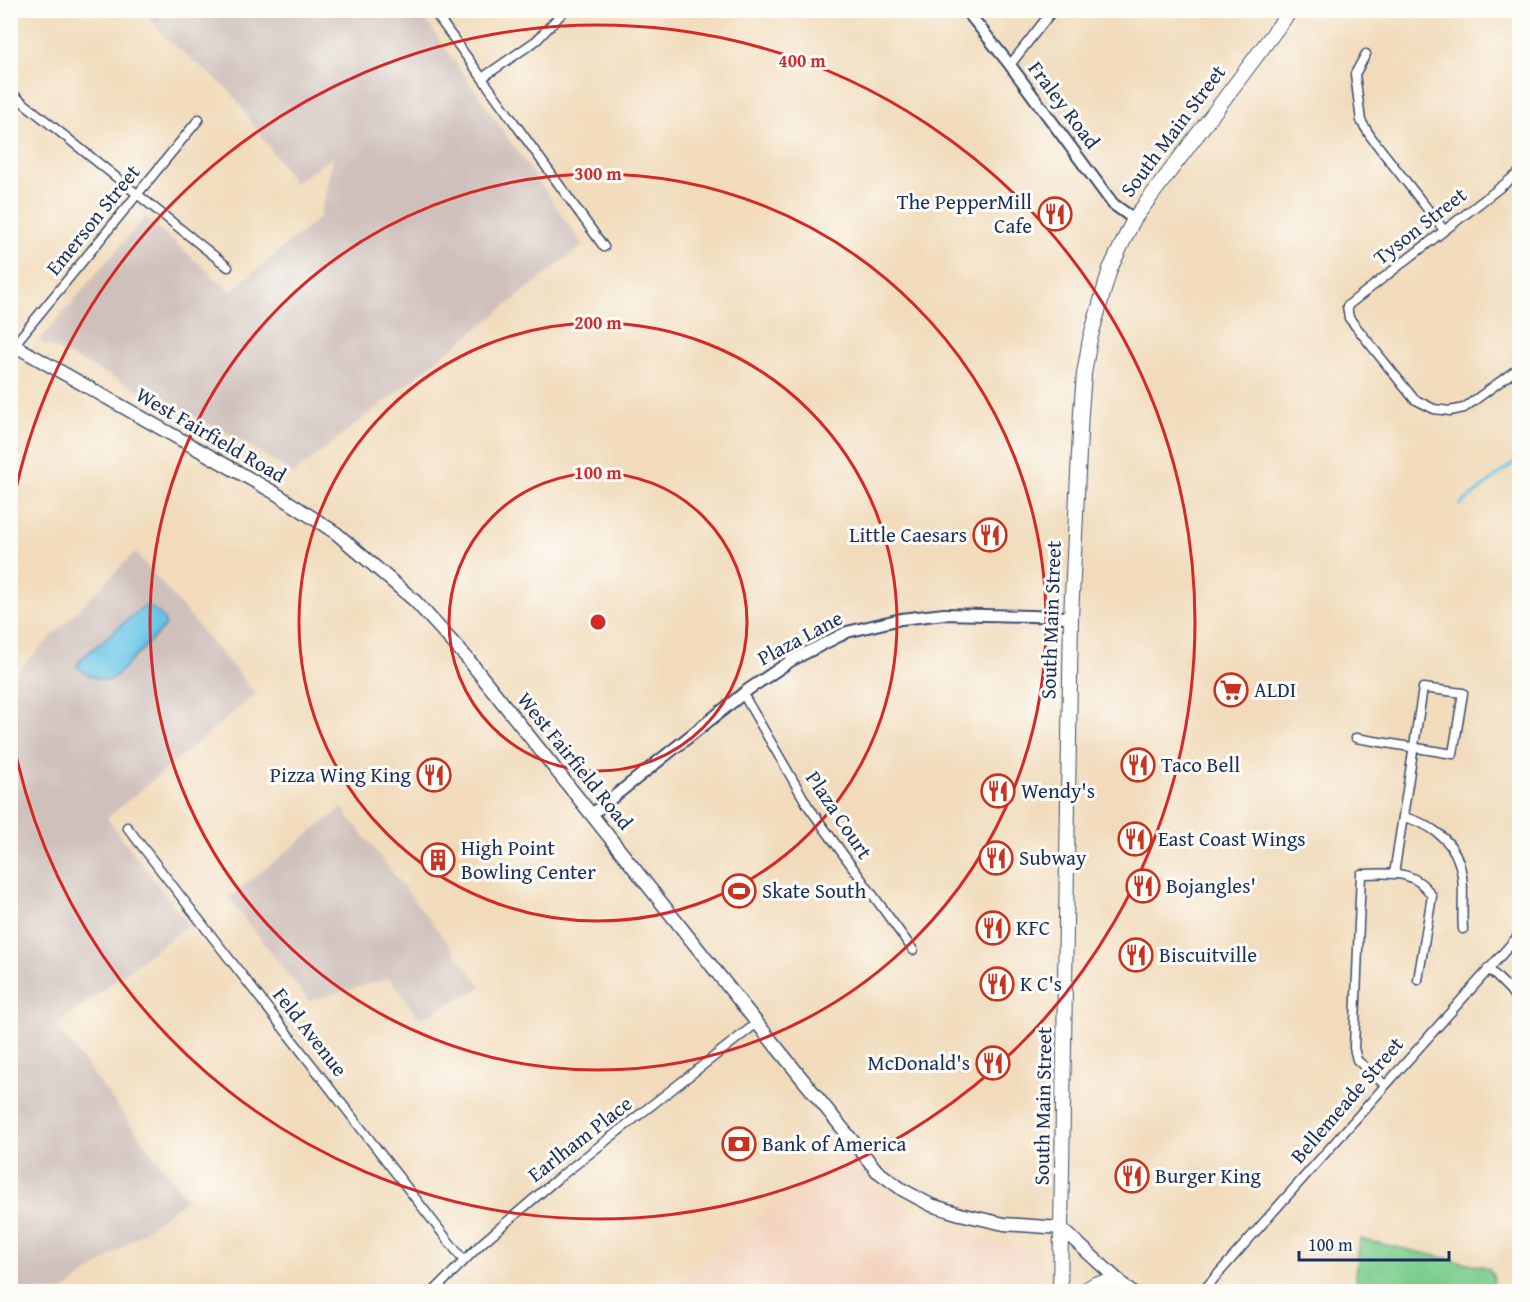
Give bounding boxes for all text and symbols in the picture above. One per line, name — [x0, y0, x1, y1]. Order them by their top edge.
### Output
text: 400 m — [778, 47, 826, 74]
street label: Fraley Road — [1021, 54, 1108, 156]
street label: South Main Street — [1112, 58, 1233, 203]
street label: Emerson Street — [38, 157, 147, 282]
text: 300 m — [574, 160, 622, 187]
street label: Tyson Street — [1366, 179, 1473, 272]
place label: The PepperMill Cafe — [897, 186, 1032, 241]
restaurant icon: The PepperMill Cafe — [1037, 196, 1073, 232]
text: 200 m — [574, 309, 622, 336]
street label: West Fairfield Road — [130, 379, 293, 491]
text: 100 m — [574, 459, 622, 486]
restaurant icon: Little Caesars — [972, 517, 1008, 553]
place label: Little Caesars — [849, 519, 967, 550]
street label: South Main Street — [1032, 540, 1069, 700]
street label: Plaza Lane — [752, 602, 848, 673]
centre of rings — [588, 612, 608, 632]
supermarket icon: ALDI — [1213, 672, 1249, 708]
place label: ALDI — [1254, 674, 1296, 705]
street label: West Fairfield Road — [510, 685, 641, 837]
restaurant icon: Taco Bell — [1120, 747, 1156, 783]
place label: Taco Bell — [1161, 749, 1240, 780]
restaurant icon: Pizza Wing King — [416, 757, 452, 793]
place label: Pizza Wing King — [270, 759, 412, 790]
street label: Plaza Court — [798, 764, 881, 865]
restaurant icon: Wendy's — [980, 773, 1016, 809]
place label: Wendy's — [1021, 775, 1095, 806]
restaurant icon: East Coast Wings — [1117, 821, 1153, 857]
place label: East Coast Wings — [1158, 823, 1306, 854]
place label: High Point Bowling Center — [461, 832, 596, 887]
restaurant icon: Subway — [978, 840, 1014, 876]
building icon: High Point Bowling Center — [420, 842, 456, 878]
place label: Subway — [1019, 842, 1087, 873]
restaurant icon: Bojangles' — [1125, 868, 1161, 904]
place label: Bojangles' — [1166, 870, 1256, 901]
sports icon: Skate South — [721, 873, 757, 909]
place label: Skate South — [762, 875, 866, 906]
restaurant icon: KFC — [975, 910, 1011, 946]
place label: KFC — [1016, 912, 1050, 943]
restaurant icon: Biscuitville — [1118, 937, 1154, 973]
place label: Biscuitville — [1159, 939, 1257, 970]
restaurant icon: K C's — [979, 966, 1015, 1002]
place label: K C's — [1020, 968, 1062, 999]
street label: Feld Avenue — [266, 981, 355, 1083]
street label: South Main Street — [1026, 1026, 1059, 1186]
street label: Bellemeade Street — [1283, 1029, 1411, 1170]
restaurant icon: McDonald's — [975, 1045, 1011, 1081]
place label: McDonald's — [867, 1047, 970, 1078]
street label: Earlham Place — [521, 1088, 639, 1189]
bank icon: Bank of America — [721, 1126, 757, 1162]
place label: Bank of America — [762, 1128, 907, 1159]
restaurant icon: Burger King — [1114, 1158, 1150, 1194]
place label: Burger King — [1155, 1160, 1262, 1191]
scale bar — [1299, 1224, 1449, 1262]
text: 100 m — [1308, 1231, 1353, 1258]

